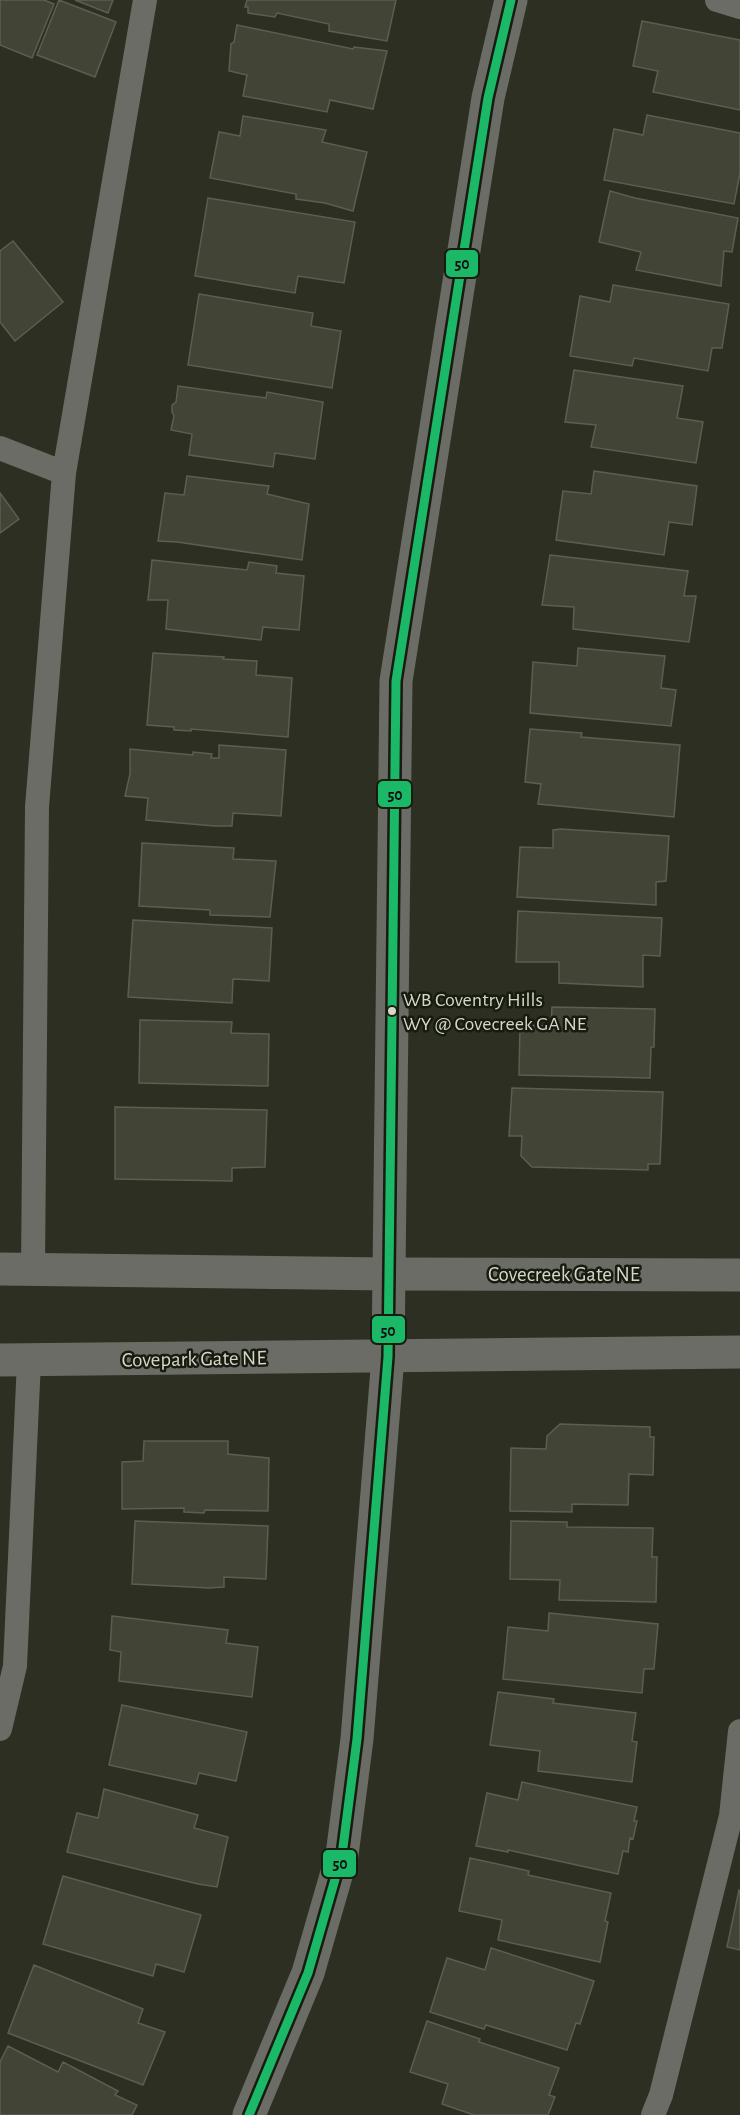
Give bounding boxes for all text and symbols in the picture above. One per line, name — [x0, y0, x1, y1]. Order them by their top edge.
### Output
line badge: 50 — [445, 249, 479, 278]
text: 50 — [454, 256, 470, 272]
line badge: 50 — [377, 780, 412, 808]
text: 50 — [387, 787, 403, 803]
place label: WB Coventry Hills WY @ Covecreek GA NE — [403, 990, 587, 1034]
marker: WB Coventry Hills WY @ Covecreek GA NE — [386, 1005, 398, 1017]
street label: Covecreek Gate NE — [488, 1264, 640, 1285]
line badge: 50 — [371, 1315, 406, 1344]
text: 50 — [380, 1323, 396, 1339]
street label: Covepark Gate NE — [121, 1347, 267, 1371]
line badge: 50 — [322, 1849, 357, 1878]
text: 50 — [332, 1856, 348, 1872]

